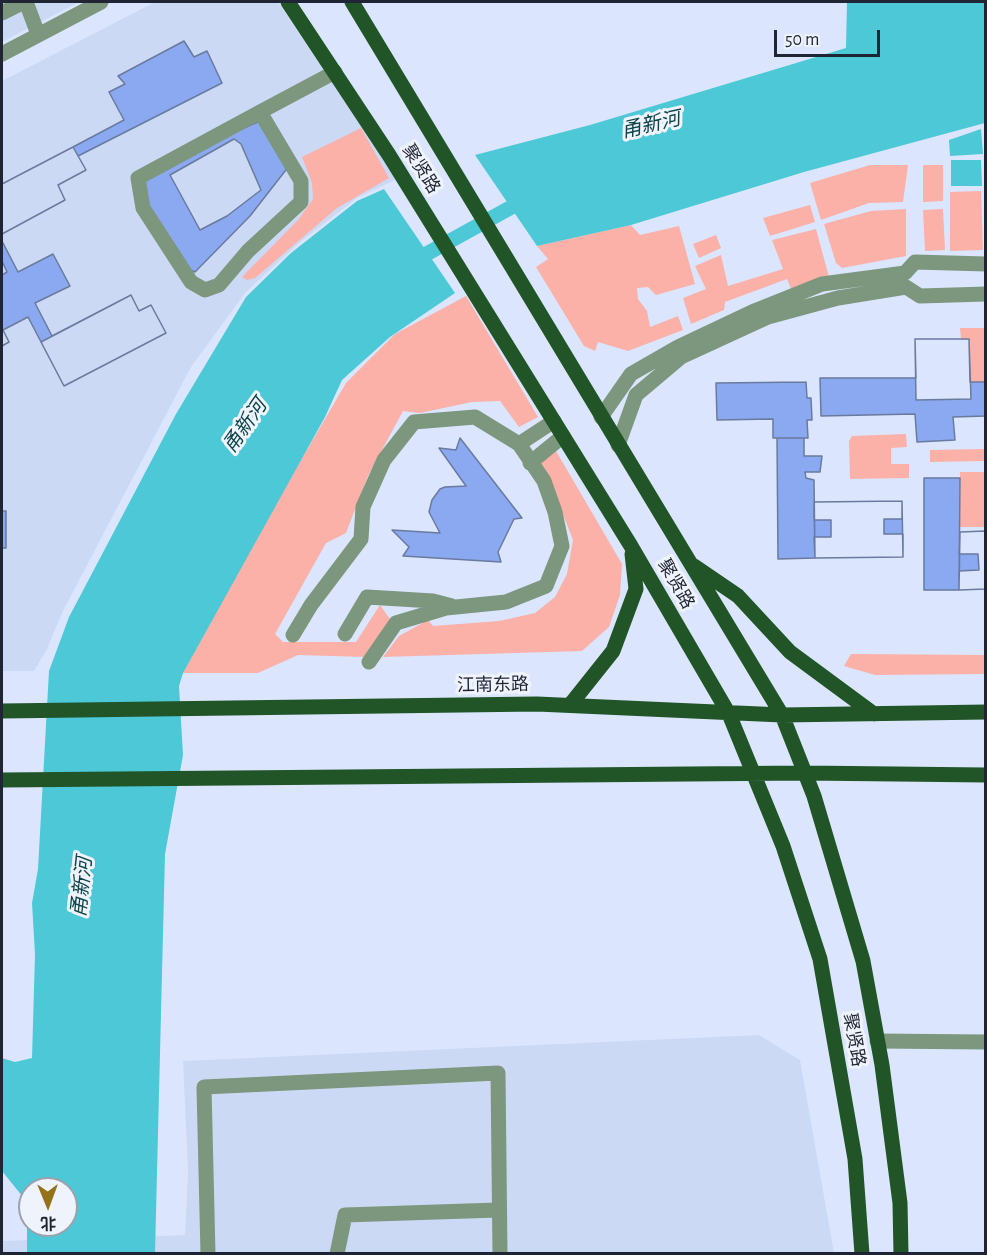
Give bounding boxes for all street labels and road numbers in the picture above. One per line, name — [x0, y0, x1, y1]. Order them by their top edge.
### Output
street label: 聚贤路 — [398, 140, 444, 198]
street label: 聚贤路 — [653, 555, 699, 613]
street label: 江南东路 — [457, 674, 529, 696]
street label: 聚贤路 — [839, 1012, 869, 1068]

